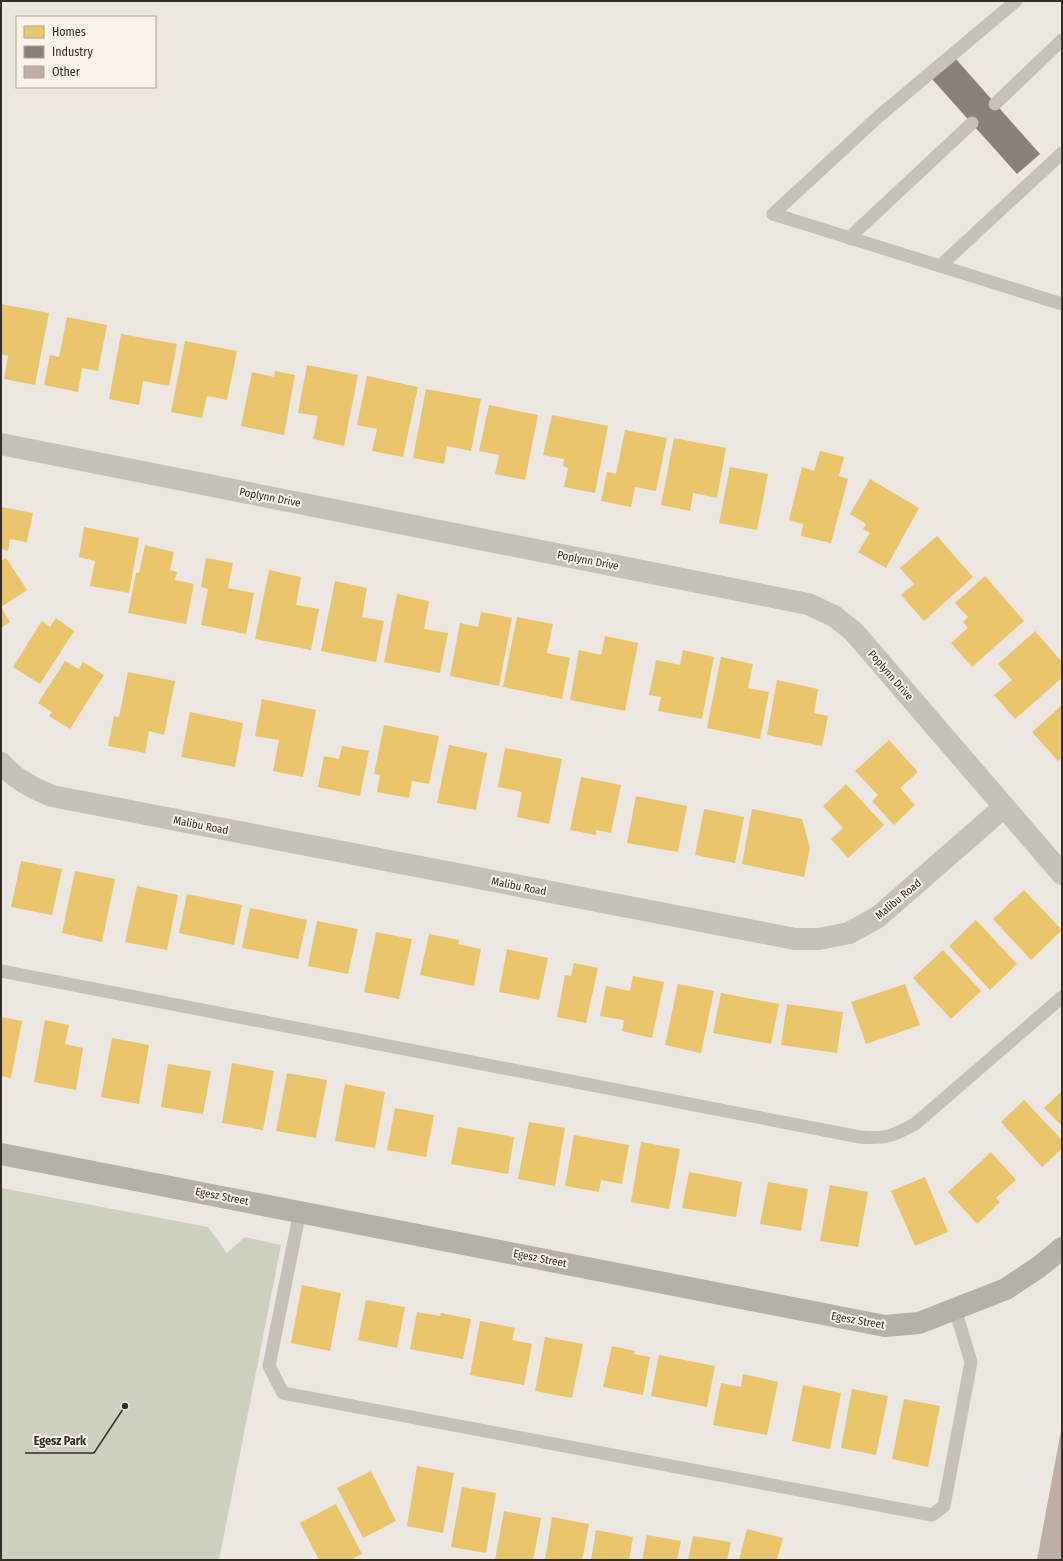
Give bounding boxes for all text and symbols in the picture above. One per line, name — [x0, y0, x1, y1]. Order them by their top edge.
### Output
legend — [16, 16, 156, 88]
text: Homes — [52, 25, 86, 39]
text: Industry — [52, 45, 93, 59]
text: Other — [52, 65, 81, 79]
street label: Poplynn Drive — [238, 485, 302, 510]
street label: Poplynn Drive — [556, 548, 620, 573]
street label: Poplynn Drive — [865, 648, 916, 703]
street label: Malibu Road — [172, 814, 230, 837]
street label: Malibu Road — [490, 875, 548, 898]
street label: Malibu Road — [873, 876, 924, 922]
street label: Egesz Street — [194, 1185, 250, 1208]
street label: Egesz Street — [512, 1247, 568, 1270]
street label: Egesz Street — [830, 1309, 886, 1332]
callout: Egesz Park — [25, 1429, 94, 1453]
text: Egesz Park — [34, 1434, 87, 1448]

